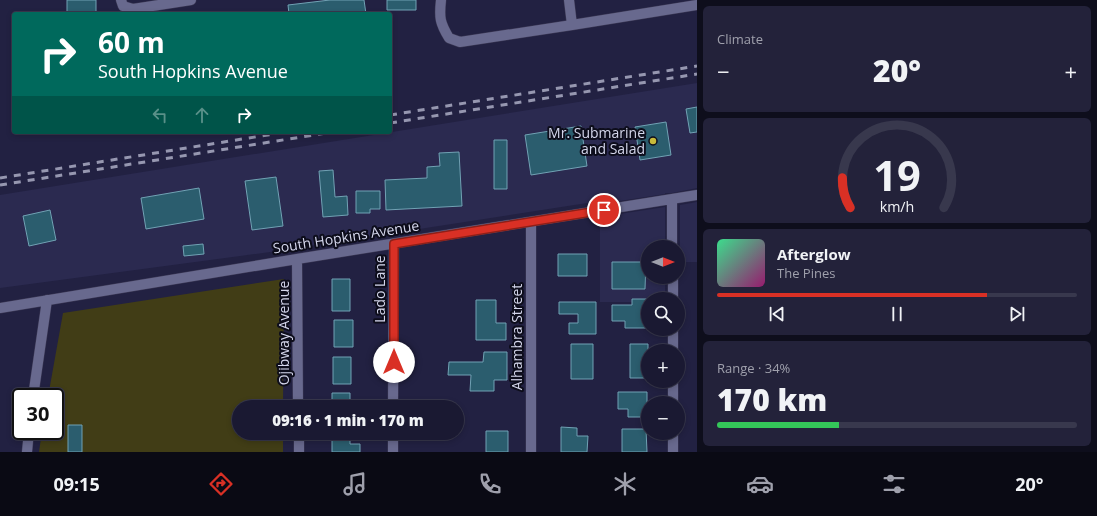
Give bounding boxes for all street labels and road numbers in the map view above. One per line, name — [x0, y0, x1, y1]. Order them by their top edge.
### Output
street label: South Hopkins Avenue — [271, 216, 420, 257]
street label: Lado Lane — [370, 255, 389, 323]
street label: Ojibway Avenue — [274, 281, 293, 385]
street label: Alhambra Street — [507, 284, 526, 390]

